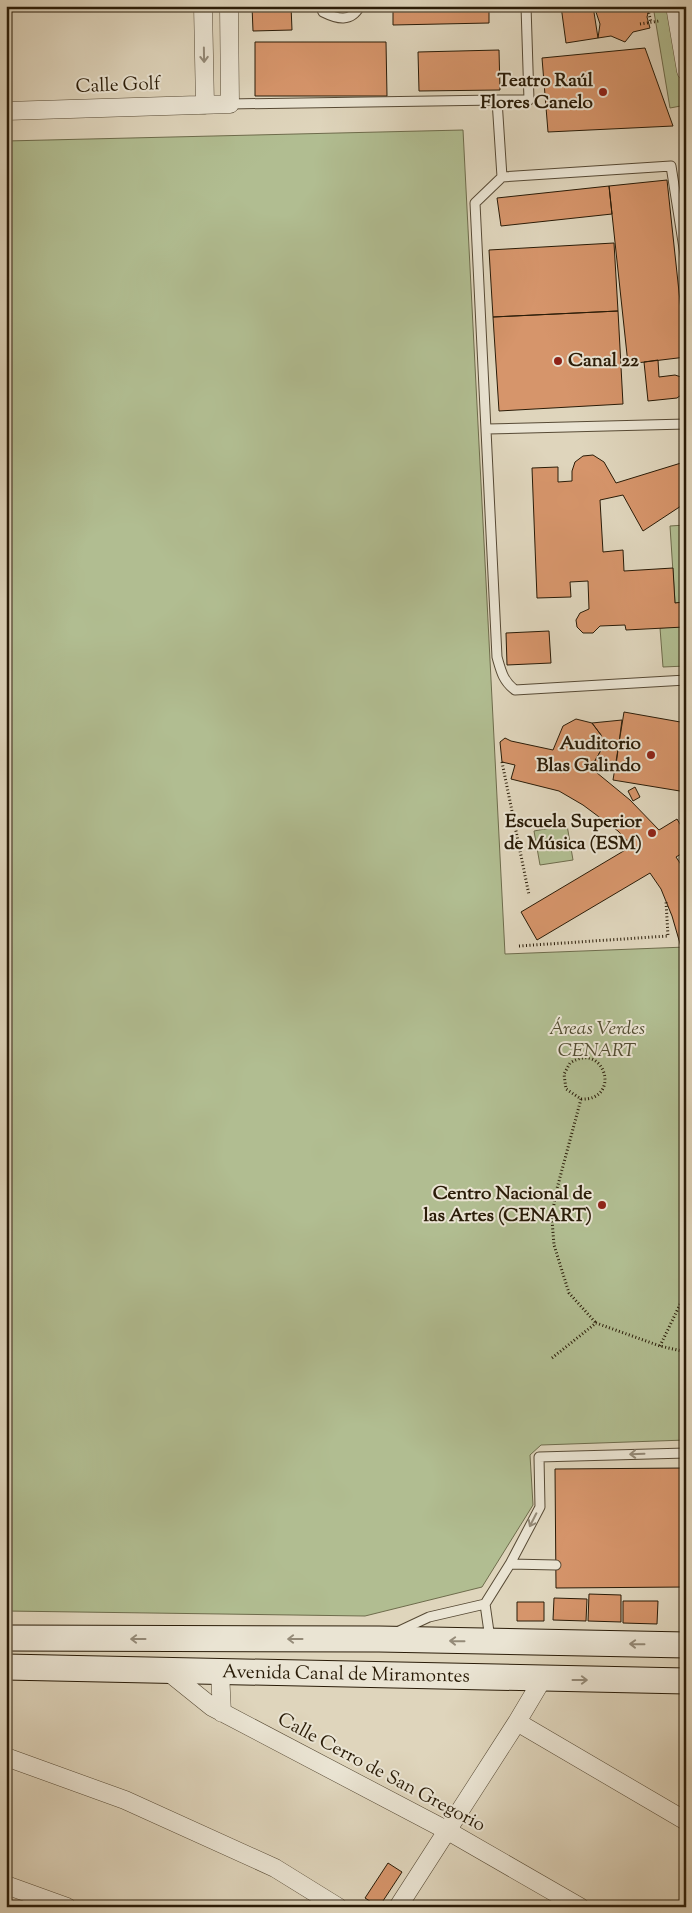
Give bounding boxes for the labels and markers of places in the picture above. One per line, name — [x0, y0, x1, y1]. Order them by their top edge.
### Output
place label: Teatro Raúl Flores Canelo — [480, 68, 594, 117]
marker: Teatro Raúl Flores Canelo — [597, 86, 609, 98]
place label: Canal 22 — [568, 348, 639, 375]
marker: Canal 22 — [552, 355, 564, 367]
place label: Auditorio Blas Galindo — [537, 731, 642, 780]
marker: Auditorio Blas Galindo — [645, 749, 657, 761]
place label: Escuela Superior de Música (ESM) — [504, 809, 643, 858]
marker: Escuela Superior de Música (ESM) — [646, 827, 658, 839]
place label: Centro Nacional de las Artes (CENART) — [423, 1181, 592, 1230]
marker: Centro Nacional de las Artes (CENART) — [596, 1199, 608, 1211]

